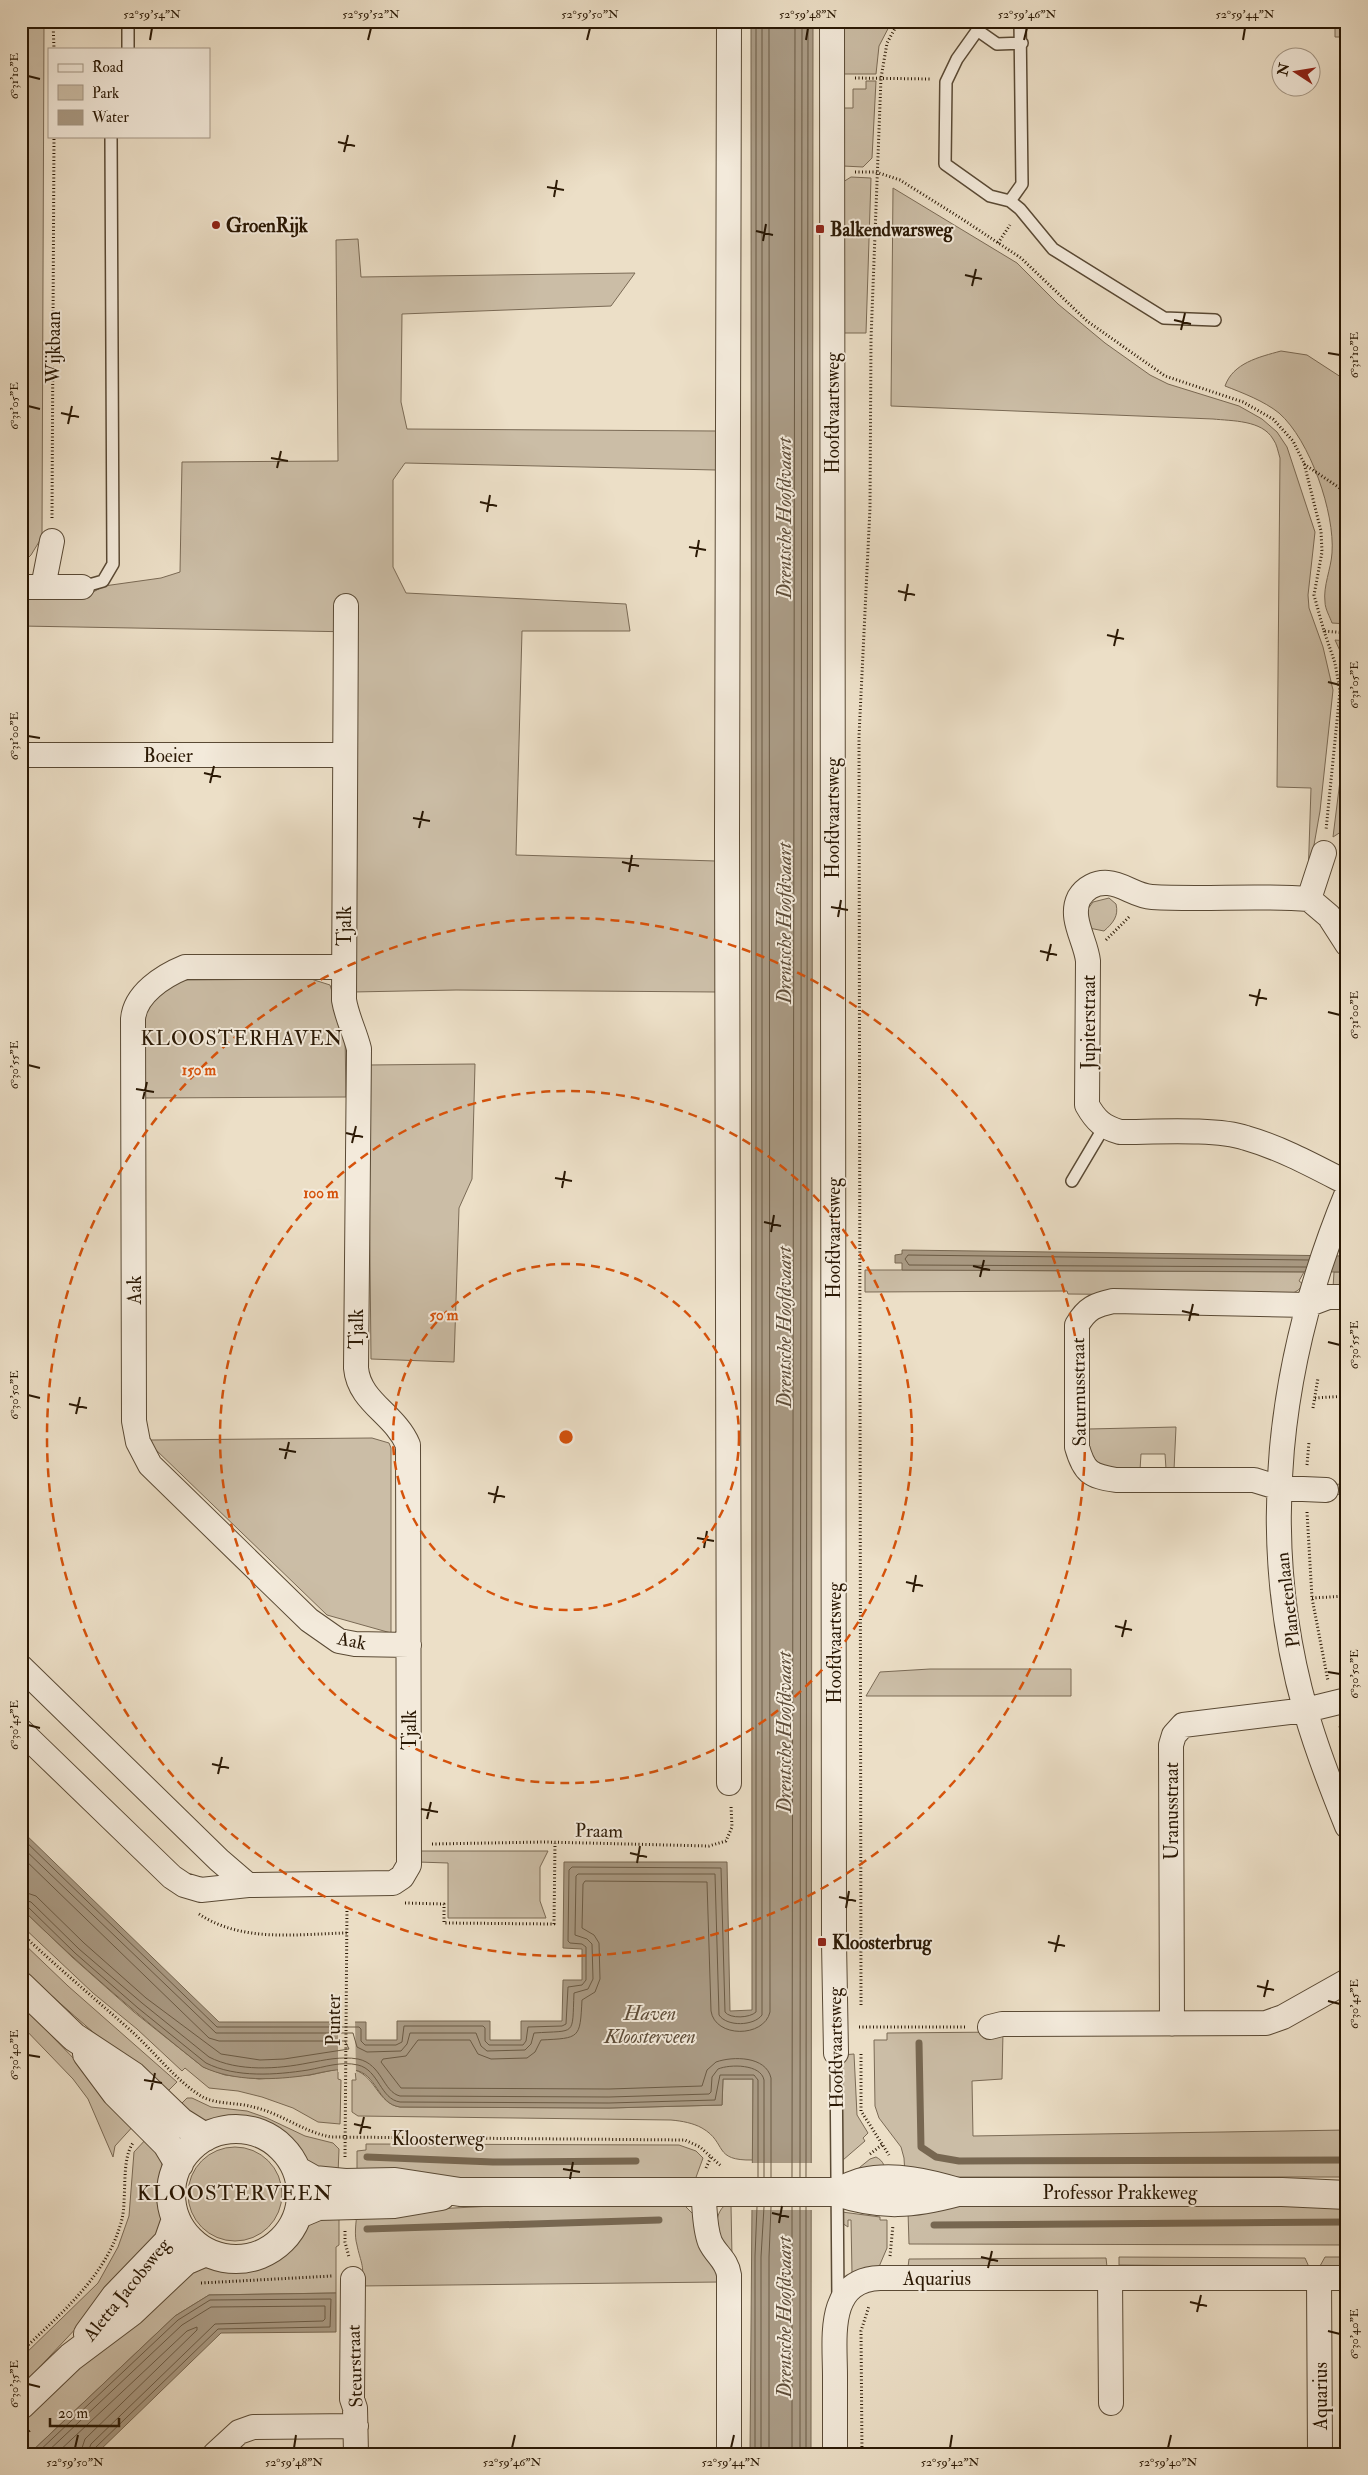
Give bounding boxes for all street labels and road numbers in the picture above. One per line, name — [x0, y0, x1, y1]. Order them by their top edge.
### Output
street label: Wijkbaan — [42, 311, 66, 384]
street label: Hoofdvaartsweg — [821, 352, 845, 474]
street label: Boeier — [143, 744, 193, 768]
street label: Hoofdvaartsweg — [821, 757, 845, 879]
street label: Tjalk — [333, 906, 357, 946]
street label: Jupiterstraat — [1077, 975, 1102, 1070]
street label: Hoofdvaartsweg — [822, 1177, 846, 1299]
street label: Aak — [123, 1276, 147, 1305]
street label: Tjalk — [345, 1309, 369, 1349]
street label: Saturnusstraat — [1066, 1337, 1092, 1447]
street label: Planetenlaan — [1270, 1551, 1306, 1649]
street label: Hoofdvaartsweg — [823, 1582, 847, 1704]
street label: Aak — [334, 1626, 368, 1656]
street label: Tjalk — [398, 1710, 422, 1750]
street label: Uranusstraat — [1160, 1762, 1184, 1860]
street label: Praam — [575, 1819, 624, 1843]
street label: Hoofdvaartsweg — [823, 1986, 849, 2109]
street label: Punter — [322, 1994, 346, 2046]
street label: Kloosterweg — [392, 2127, 485, 2151]
street label: Professor Prakkeweg — [1043, 2181, 1198, 2205]
street label: Aletta Jacobsweg — [77, 2233, 176, 2347]
street label: Aquarius — [902, 2267, 971, 2291]
street label: Steurstraat — [342, 2324, 368, 2408]
street label: Aquarius — [1309, 2362, 1333, 2431]

